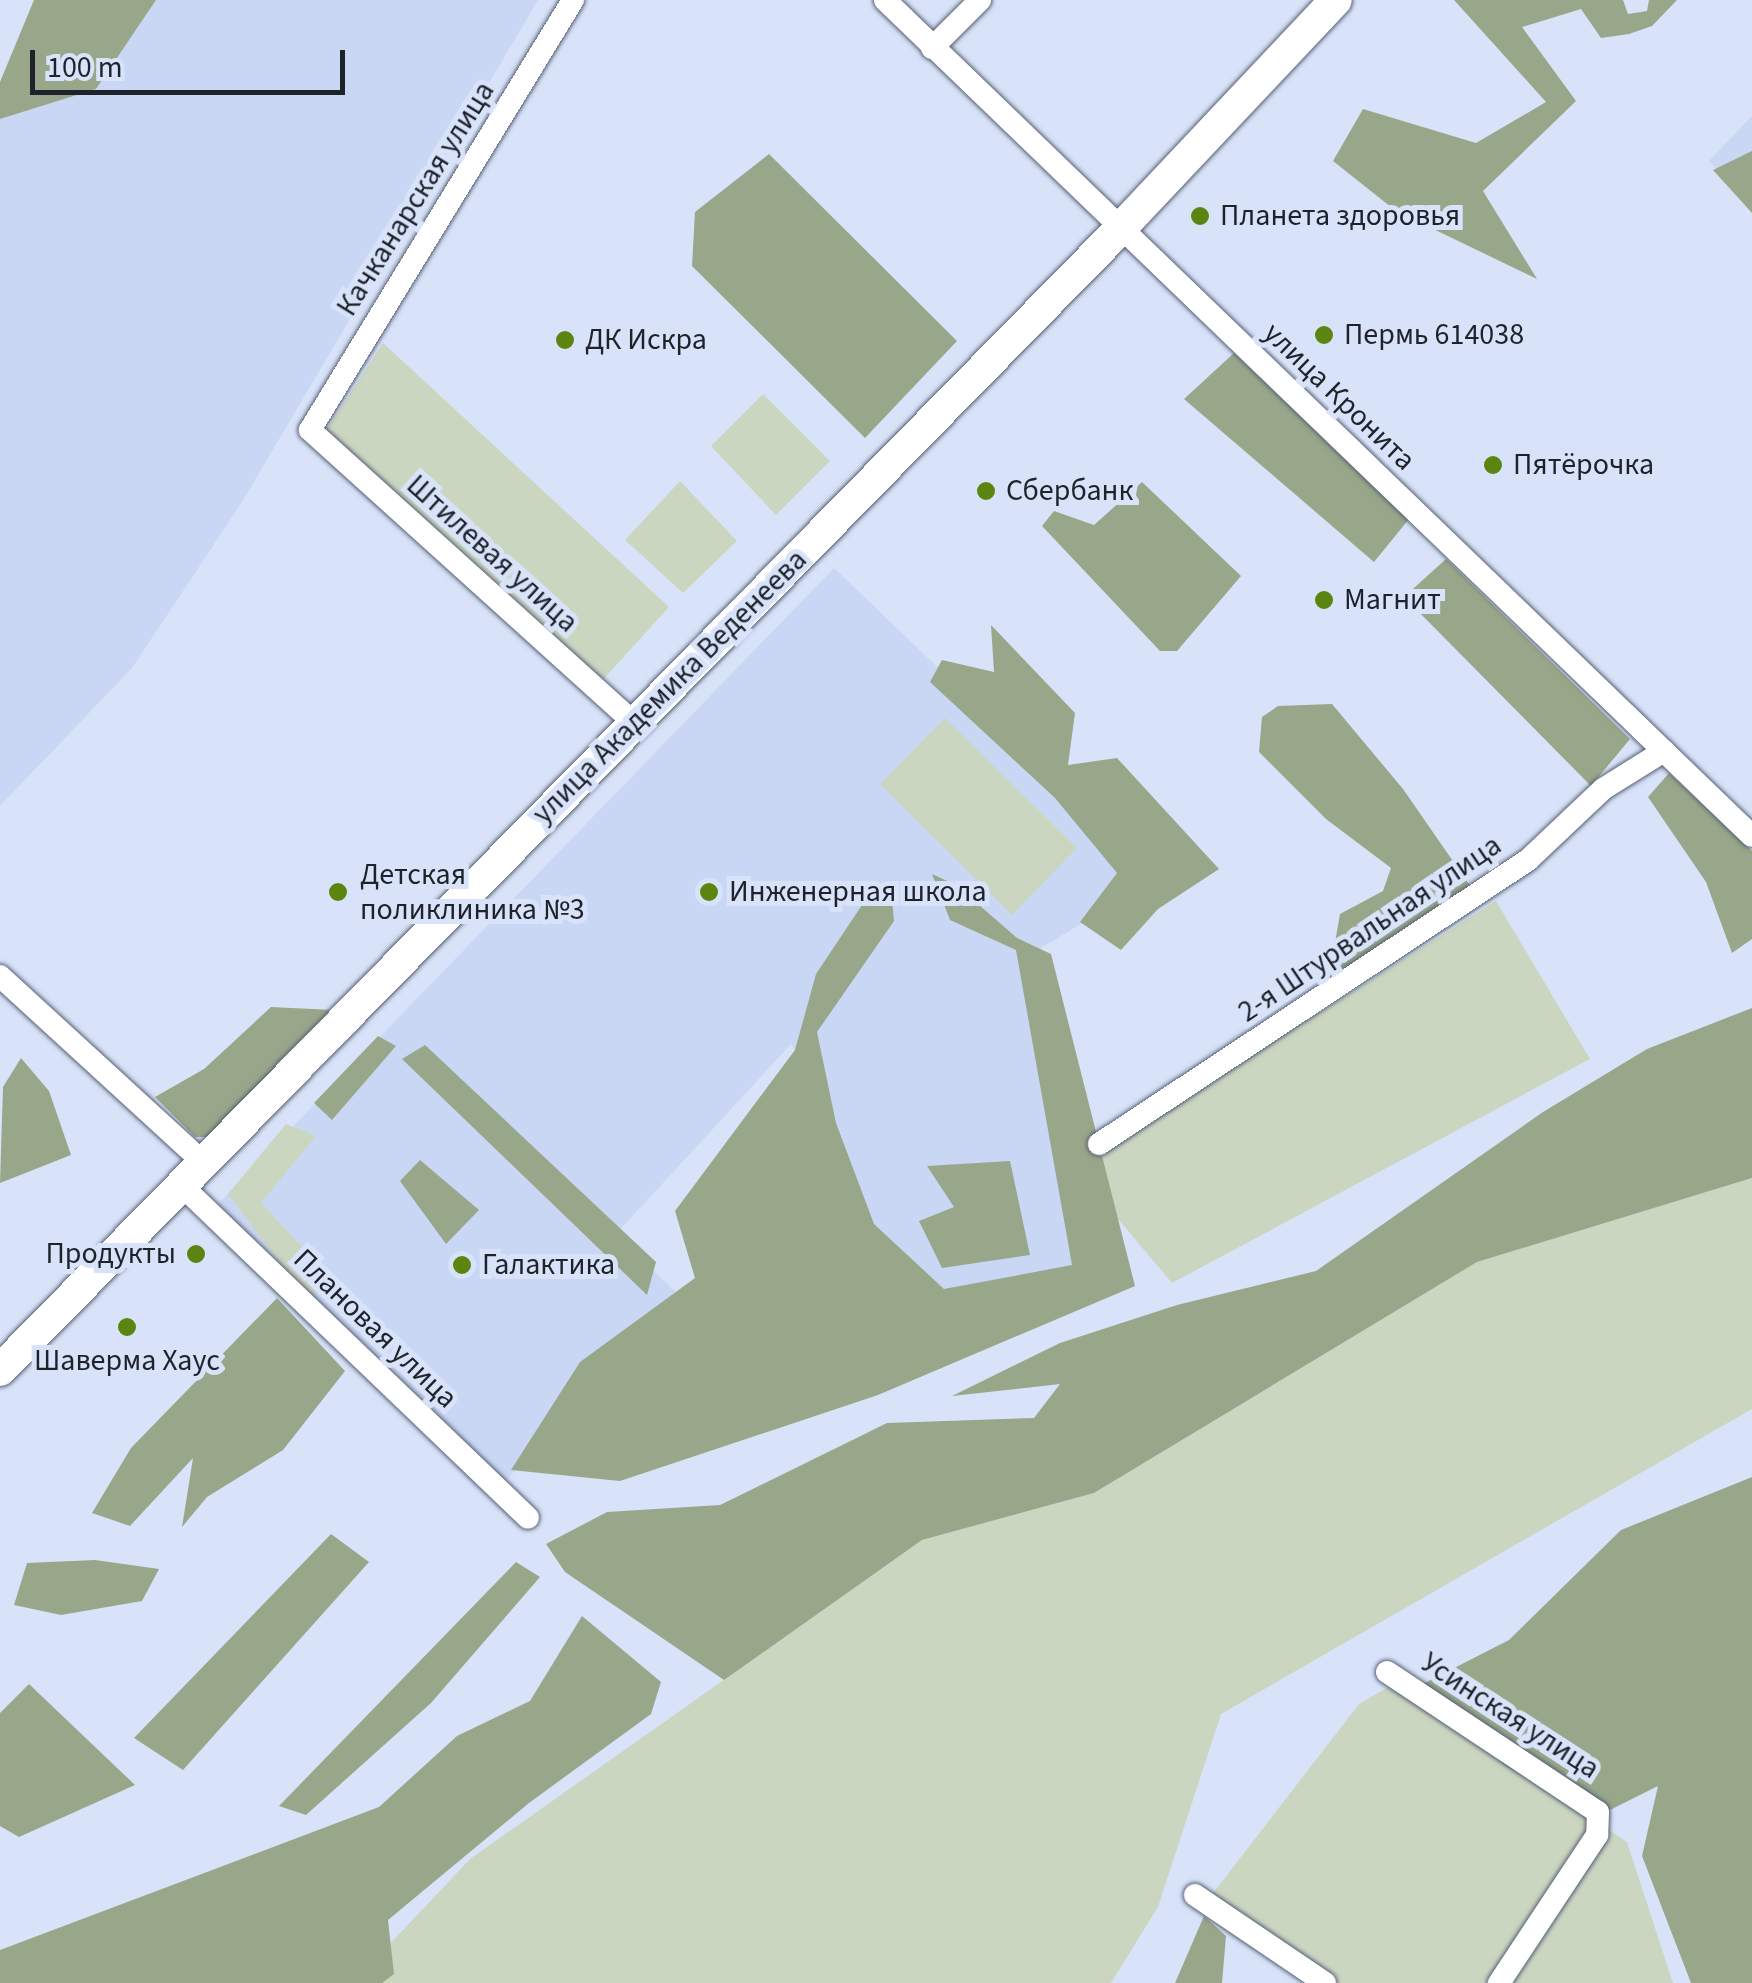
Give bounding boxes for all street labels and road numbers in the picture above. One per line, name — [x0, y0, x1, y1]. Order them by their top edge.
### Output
street label: Качканарская улица — [329, 75, 503, 323]
street label: улица Кронита — [1256, 316, 1422, 478]
street label: Штилевая улица — [399, 468, 585, 640]
street label: улица Академика Веденеева — [525, 542, 815, 832]
street label: 2-я Штурвальная улица — [1232, 828, 1508, 1030]
street label: Плановая улица — [286, 1242, 464, 1416]
street label: Усинская улица — [1414, 1645, 1606, 1787]

